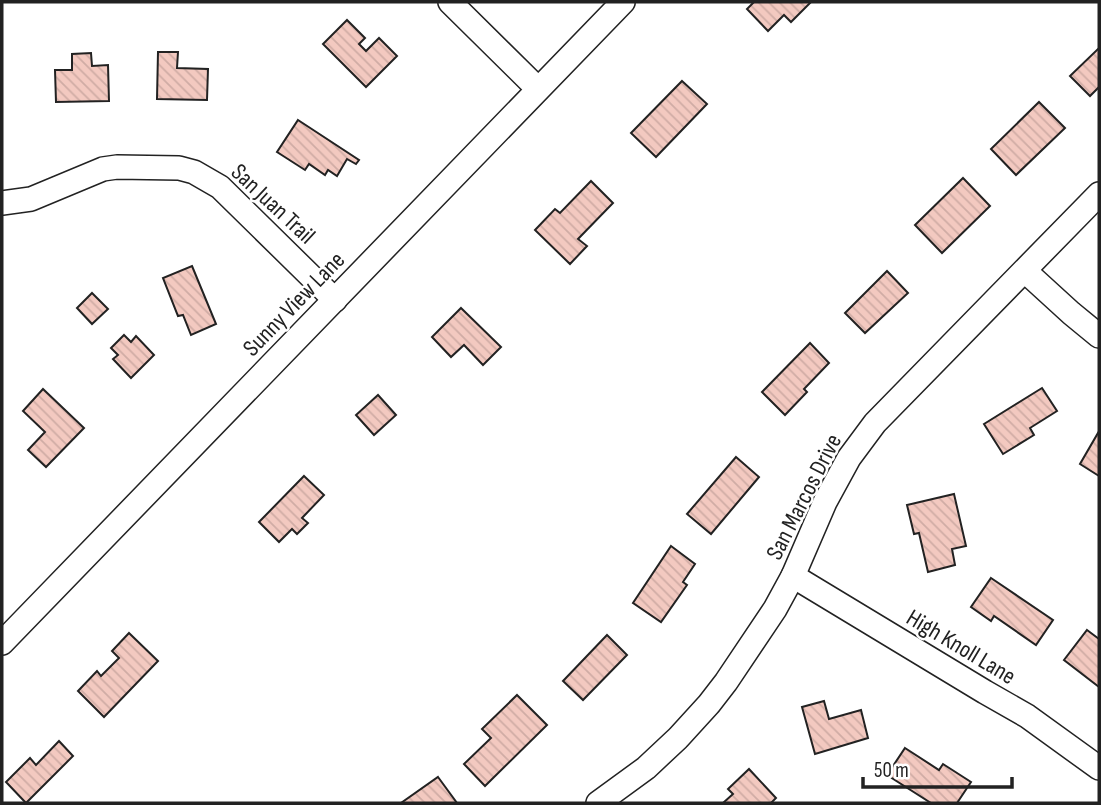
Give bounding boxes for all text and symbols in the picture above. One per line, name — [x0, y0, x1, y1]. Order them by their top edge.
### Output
street label: San Juan Trail — [225, 158, 321, 250]
street label: Sunny View Lane — [237, 246, 351, 362]
street label: San Marcos Drive — [760, 429, 848, 565]
street label: High Knoll Lane — [901, 603, 1021, 691]
scale bar — [863, 746, 1012, 790]
text: 50 m — [874, 758, 909, 783]

